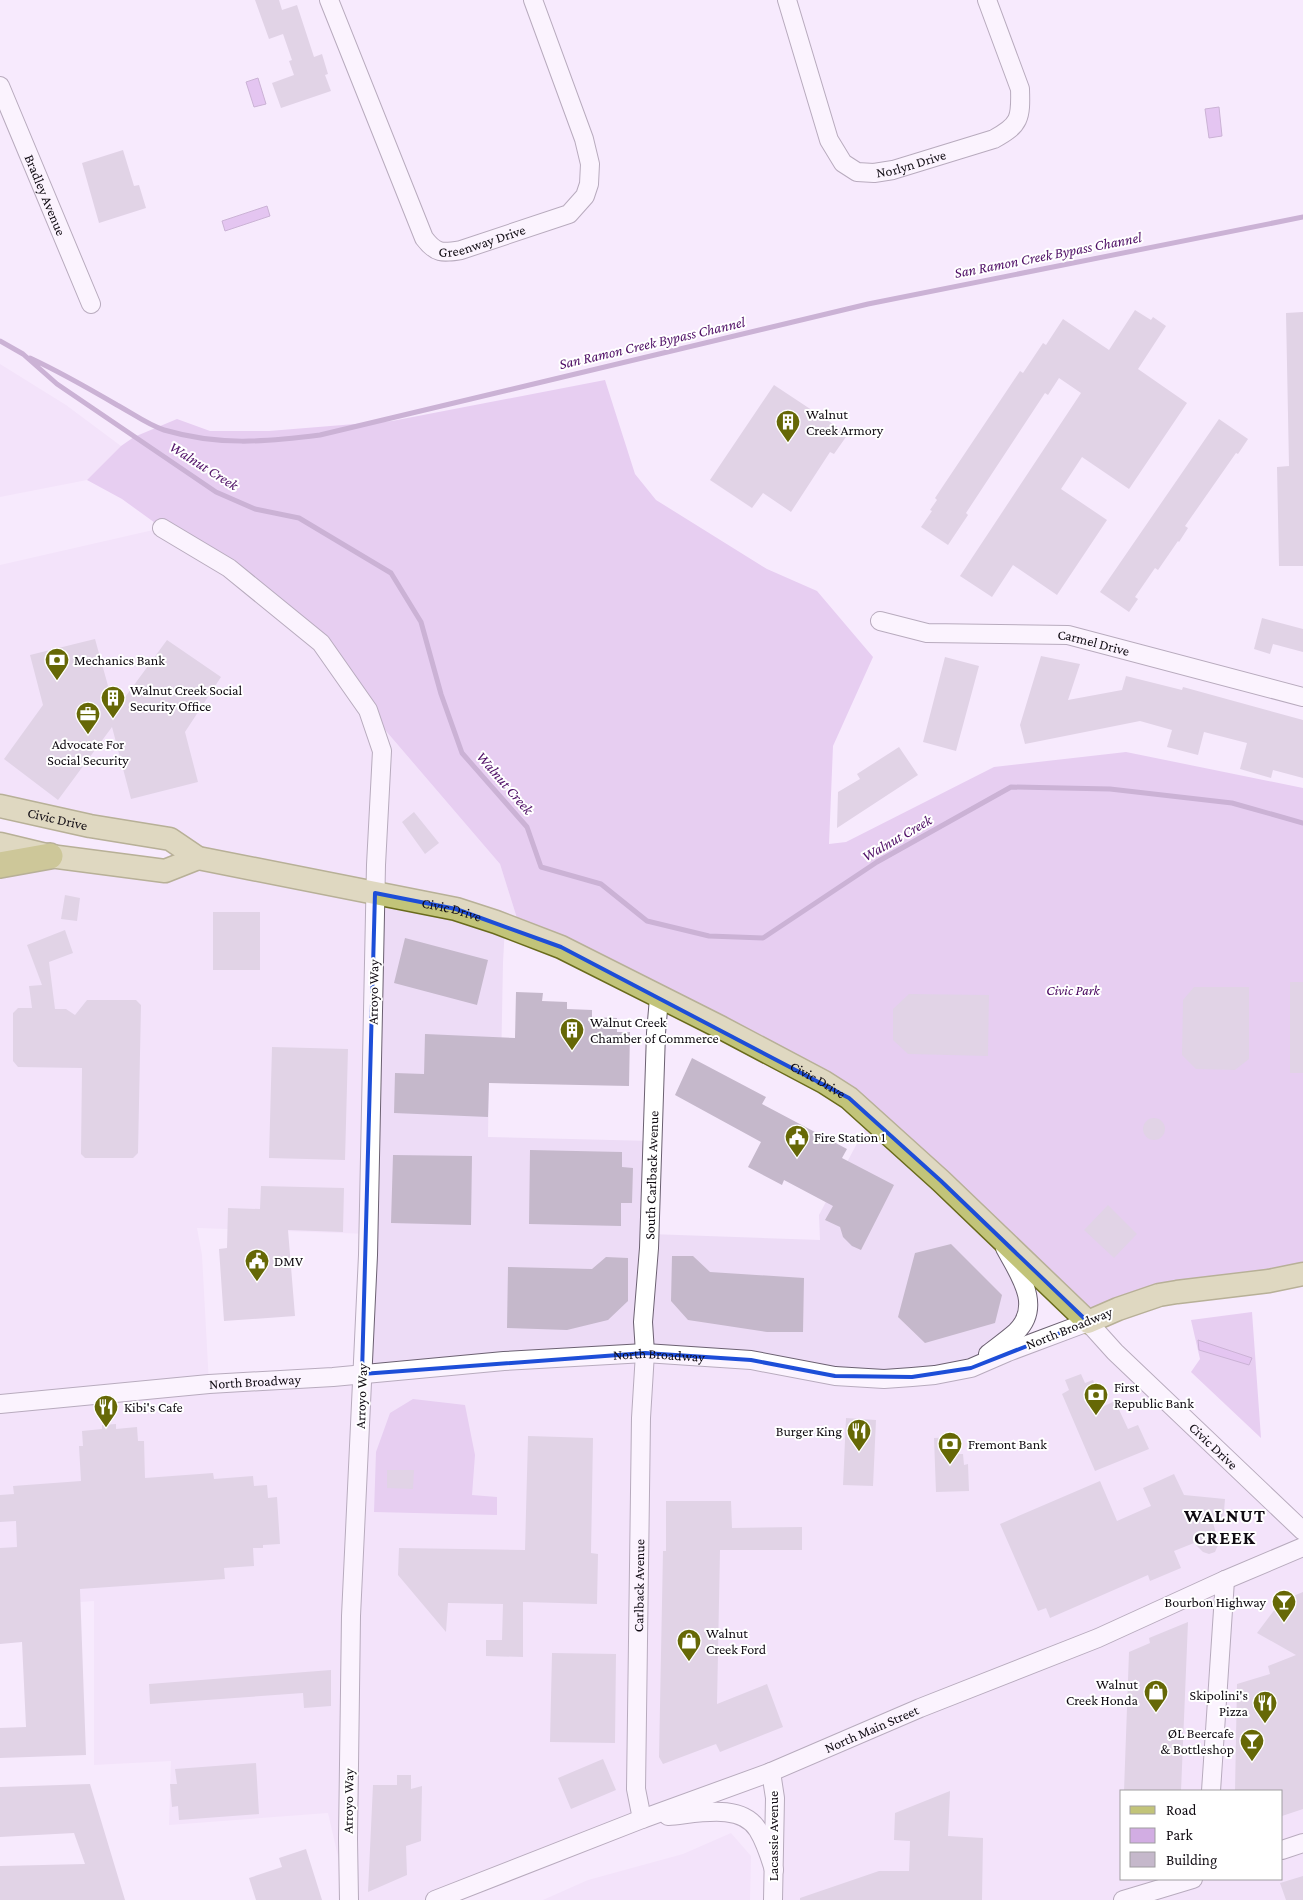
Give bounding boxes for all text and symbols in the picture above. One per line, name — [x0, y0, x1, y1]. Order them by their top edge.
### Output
street label: Norlyn Drive — [875, 146, 948, 181]
street label: Bradley Avenue — [21, 152, 69, 238]
street label: Greenway Drive — [438, 221, 527, 260]
water label: San Ramon Creek Bypass Channel — [953, 229, 1143, 282]
water label: San Ramon Creek Bypass Channel — [557, 314, 747, 373]
place label: Walnut Creek Armory — [806, 406, 884, 438]
building icon: Walnut Creek Armory — [775, 409, 801, 443]
water label: Walnut Creek — [167, 439, 242, 494]
street label: Carmel Drive — [1057, 627, 1131, 659]
bank icon: Mechanics Bank — [44, 647, 70, 681]
place label: Mechanics Bank — [74, 652, 165, 668]
place label: Walnut Creek Social Security Office — [130, 682, 243, 714]
building icon: Walnut Creek Social Security Office — [100, 685, 126, 719]
office icon: Advocate For Social Security — [75, 701, 101, 735]
place label: Advocate For Social Security — [47, 736, 129, 768]
water label: Walnut Creek — [473, 748, 538, 819]
street label: Civic Drive — [26, 804, 89, 833]
water label: Walnut Creek — [859, 811, 936, 864]
street label: Civic Drive — [421, 894, 484, 925]
street label: Arroyo Way — [364, 959, 382, 1025]
park label: Civic Park — [1046, 982, 1101, 998]
place label: Walnut Creek Chamber of Commerce — [590, 1014, 719, 1046]
building icon: Walnut Creek Chamber of Commerce — [559, 1017, 585, 1051]
street label: Civic Drive — [788, 1058, 849, 1102]
street label: South Carlback Avenue — [641, 1110, 661, 1240]
public building icon: Fire Station 1 — [784, 1124, 810, 1158]
place label: Fire Station 1 — [814, 1129, 886, 1145]
public building icon: DMV — [244, 1248, 270, 1282]
place label: DMV — [274, 1253, 303, 1269]
street label: North Broadway — [1023, 1303, 1115, 1353]
street label: North Broadway — [612, 1345, 706, 1365]
street label: Arroyo Way — [352, 1362, 370, 1429]
street label: North Broadway — [209, 1371, 302, 1392]
place label: First Republic Bank — [1114, 1379, 1194, 1411]
bank icon: First Republic Bank — [1083, 1382, 1109, 1416]
restaurant icon: Kibi's Cafe — [93, 1394, 119, 1428]
place label: Kibi's Cafe — [124, 1399, 183, 1415]
restaurant icon: Burger King — [846, 1418, 872, 1452]
street label: Civic Drive — [1186, 1419, 1241, 1473]
place label: Burger King — [776, 1423, 842, 1439]
bank icon: Fremont Bank — [937, 1431, 963, 1465]
place label: Fremont Bank — [968, 1436, 1047, 1452]
district label: WALNUT CREEK — [1183, 1505, 1266, 1548]
street label: Carlback Avenue — [630, 1539, 647, 1632]
bar icon: Bourbon Highway — [1271, 1589, 1297, 1623]
place label: Bourbon Highway — [1165, 1594, 1267, 1610]
place label: Walnut Creek Ford — [706, 1625, 767, 1657]
shop icon: Walnut Creek Ford — [676, 1628, 702, 1662]
place label: Walnut Creek Honda — [1066, 1676, 1139, 1708]
shop icon: Walnut Creek Honda — [1143, 1679, 1169, 1713]
place label: Skipolini's Pizza — [1190, 1687, 1249, 1719]
restaurant icon: Skipolini's Pizza — [1252, 1690, 1278, 1724]
street label: North Main Street — [822, 1701, 921, 1756]
place label: ØL Beercafe & Bottleshop — [1161, 1725, 1234, 1757]
bar icon: ØL Beercafe & Bottleshop — [1239, 1728, 1265, 1762]
street label: Arroyo Way — [339, 1768, 357, 1834]
legend — [1120, 1790, 1283, 1880]
street label: Lacassie Avenue — [765, 1791, 781, 1881]
text: Road — [1166, 1802, 1197, 1818]
text: Park — [1166, 1827, 1193, 1843]
text: Building — [1166, 1852, 1217, 1869]

